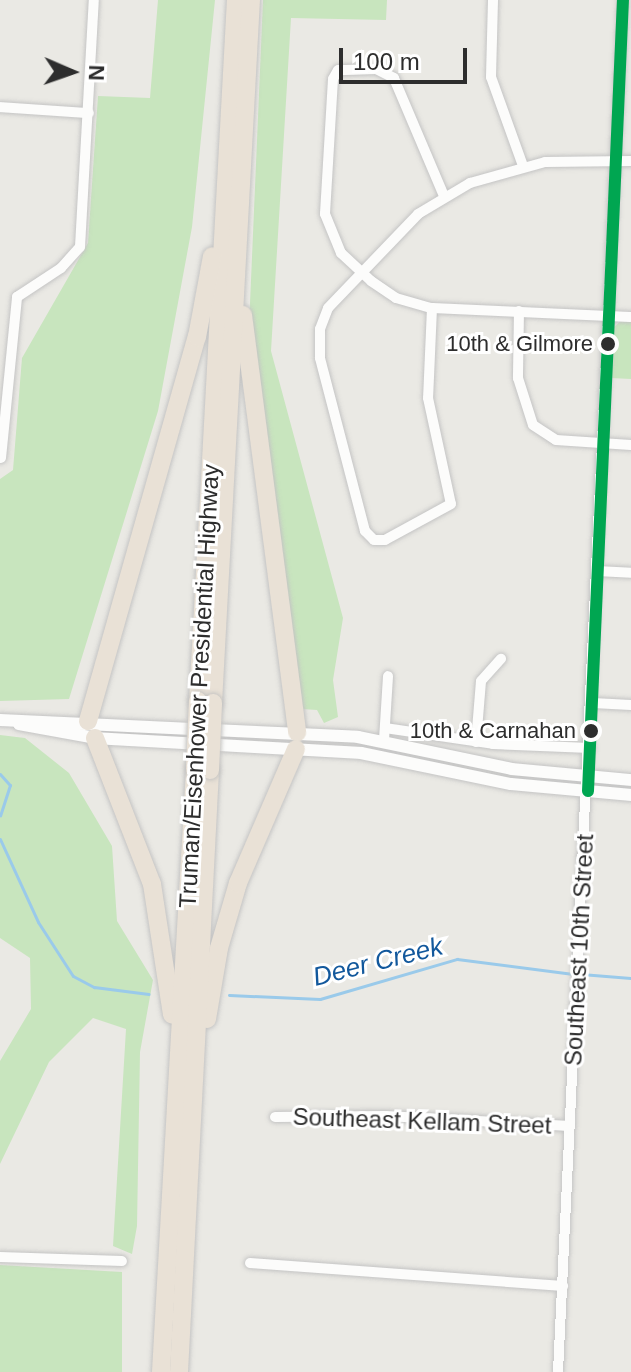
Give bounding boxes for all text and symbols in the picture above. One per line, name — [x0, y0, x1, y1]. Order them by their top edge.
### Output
north arrow — [32, 32, 112, 112]
scale bar — [343, 32, 471, 82]
text: 100 m — [353, 48, 420, 75]
text: N — [84, 64, 109, 81]
place label: 10th & Gilmore — [446, 331, 593, 357]
marker: 10th & Gilmore — [600, 336, 616, 352]
street label: Truman/Eisenhower Presidential Highway — [173, 463, 225, 909]
place label: 10th & Carnahan — [410, 718, 576, 744]
marker: 10th & Carnahan — [583, 723, 599, 739]
street label: Southeast 10th Street — [559, 833, 599, 1067]
water label: Deer Creek — [310, 931, 446, 993]
street label: Southeast Kellam Street — [292, 1102, 552, 1140]

